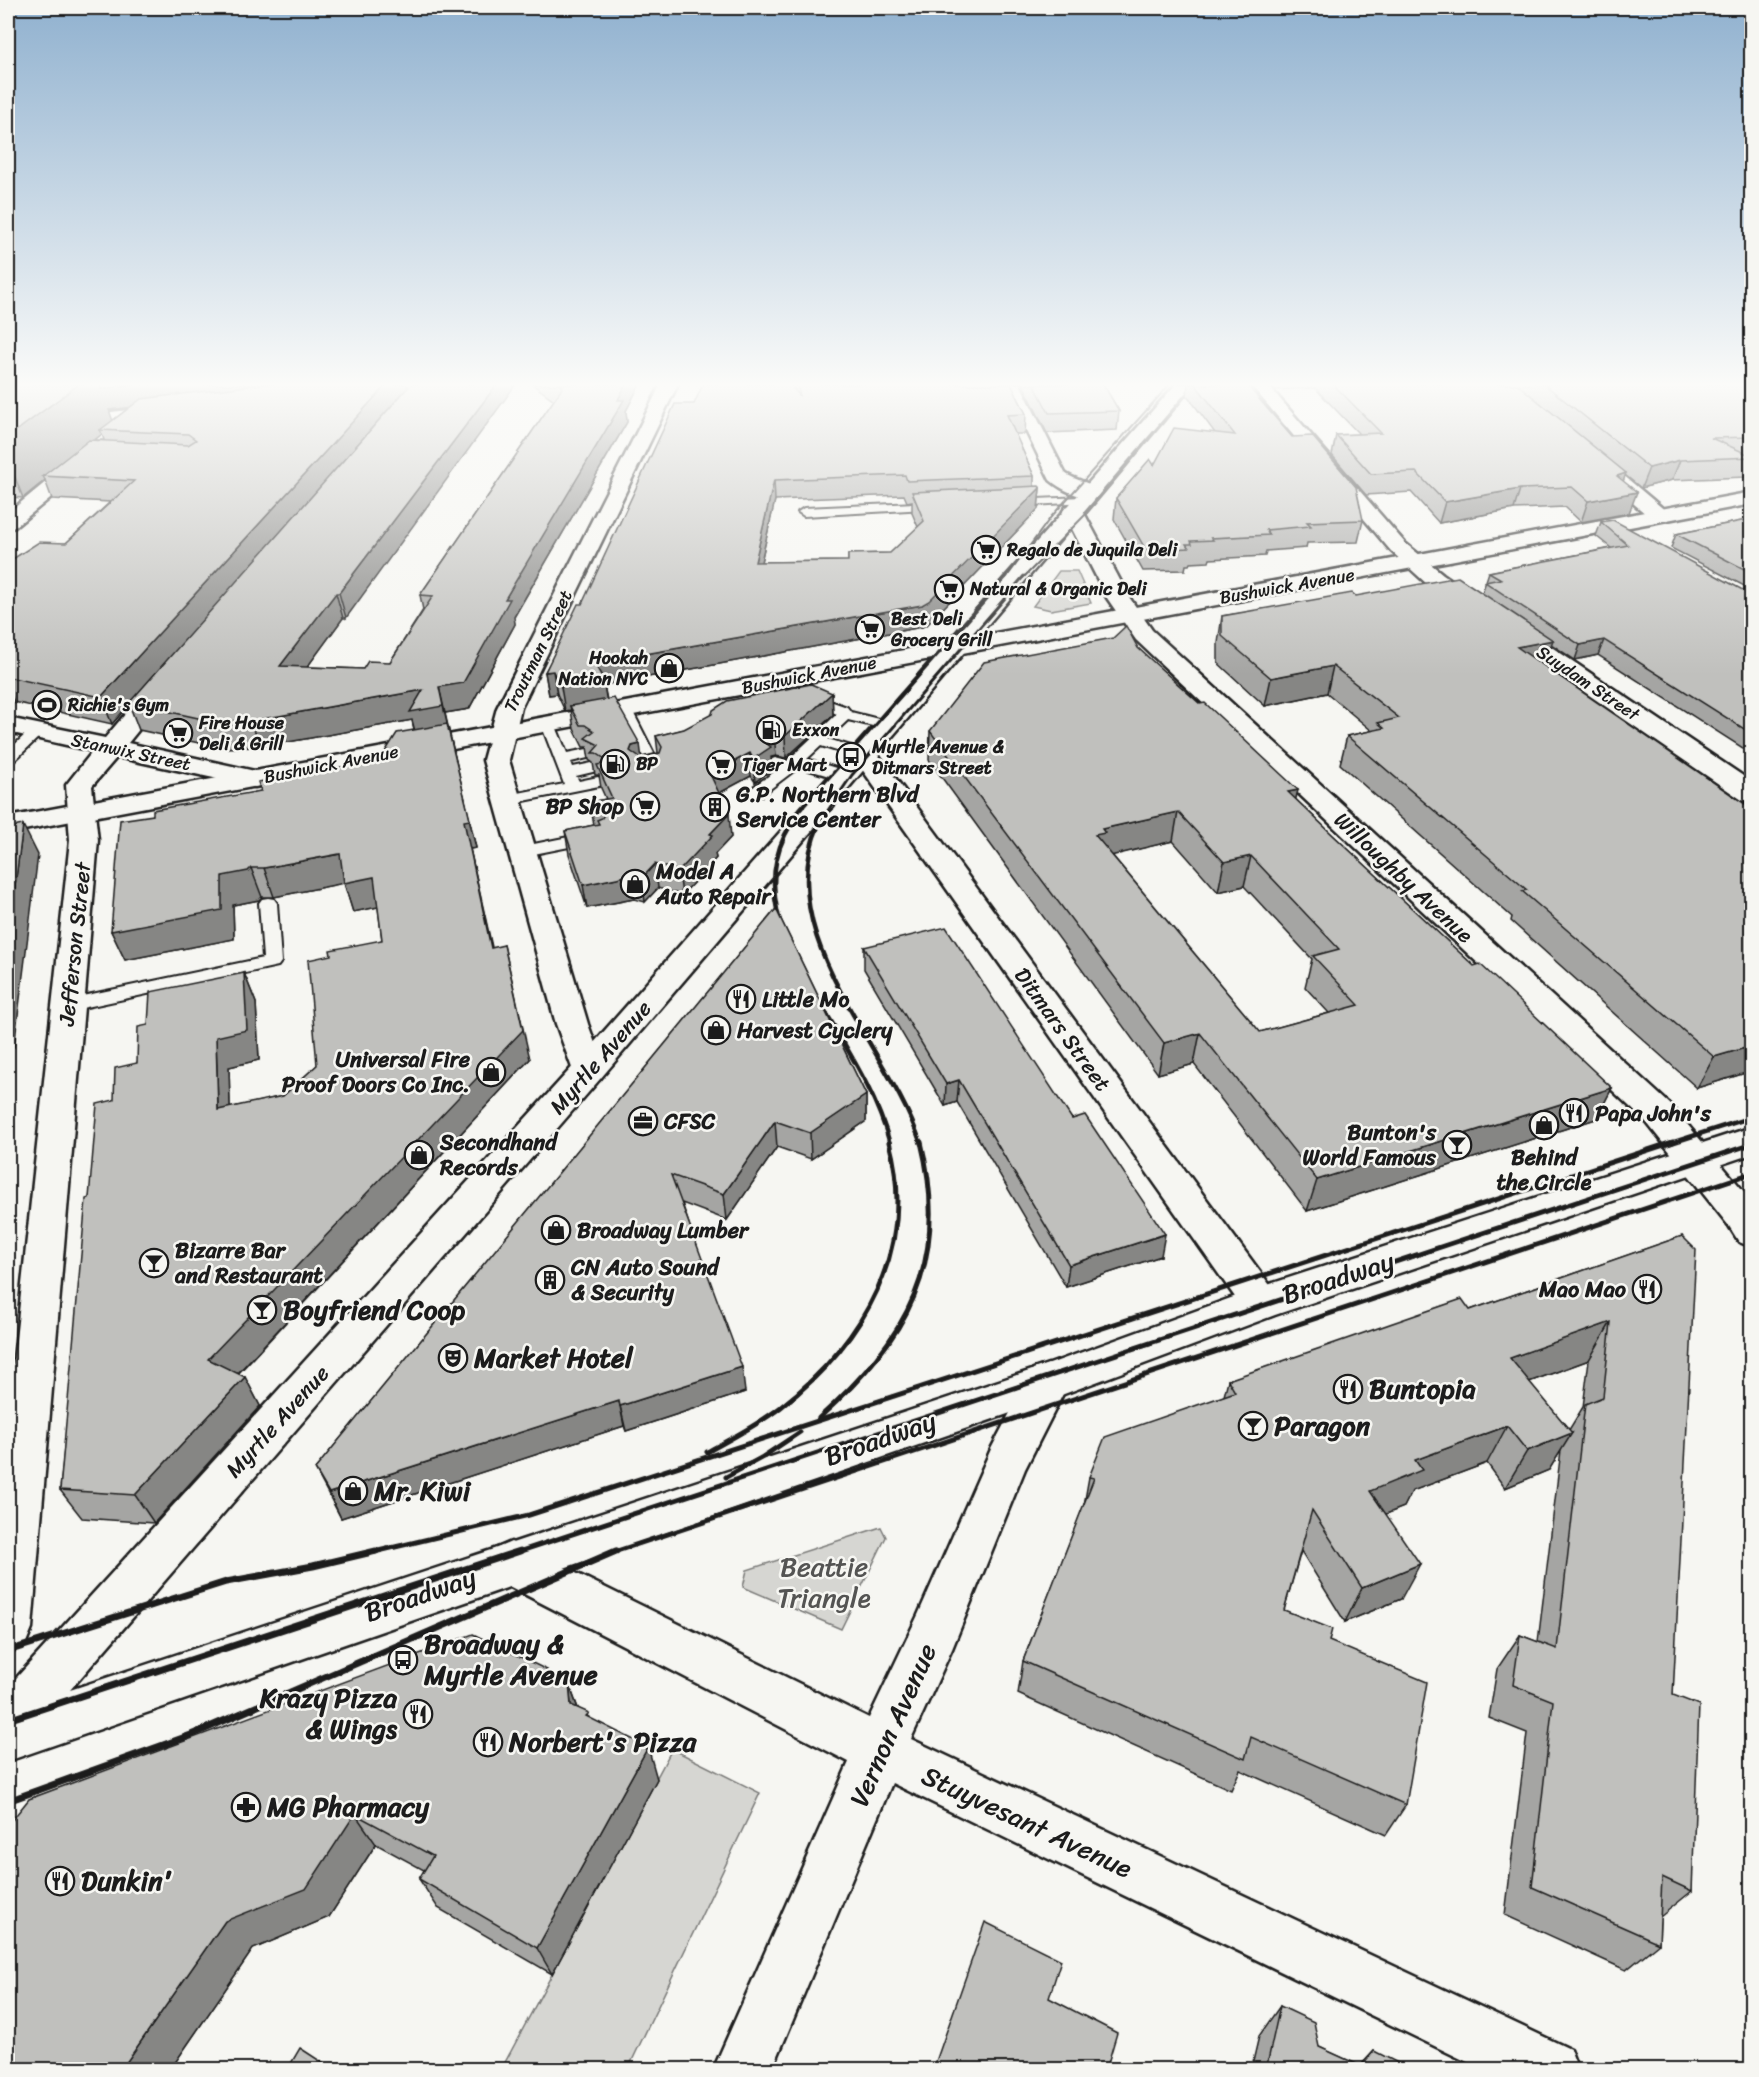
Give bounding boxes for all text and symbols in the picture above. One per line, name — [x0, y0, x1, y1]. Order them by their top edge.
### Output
supermarket icon: Regalo de Juquila Deli — [970, 534, 1002, 566]
place label: Regalo de Juquila Deli — [1006, 534, 1178, 566]
street label: Bushwick Avenue — [1217, 558, 1357, 614]
supermarket icon: Natural & Organic Deli — [933, 573, 965, 605]
place label: Natural & Organic Deli — [969, 573, 1147, 605]
street label: Troutman Street — [495, 584, 581, 718]
place label: Best Deli Grocery Grill — [890, 603, 993, 656]
supermarket icon: Best Deli Grocery Grill — [854, 613, 886, 645]
street label: Suydam Street — [1530, 636, 1647, 730]
place label: Hookah Nation NYC — [558, 642, 649, 695]
street label: Bushwick Avenue — [739, 646, 879, 704]
shop icon: Hookah Nation NYC — [653, 652, 685, 684]
sports icon: Richie's Gym — [31, 689, 63, 721]
place label: Richie's Gym — [67, 689, 169, 721]
place label: Fire House Deli & Grill — [198, 707, 285, 760]
fuel station icon: Exxon — [755, 714, 787, 746]
place label: Exxon — [792, 714, 840, 746]
supermarket icon: Fire House Deli & Grill — [162, 717, 194, 749]
street label: Stanwix Street — [68, 724, 194, 780]
place label: Myrtle Avenue & Ditmars Street — [871, 731, 1005, 784]
street label: Bushwick Avenue — [261, 735, 401, 793]
bus stop icon: Myrtle Avenue & Ditmars Street — [835, 741, 867, 773]
fuel station icon: BP — [599, 748, 631, 780]
place label: BP — [636, 748, 658, 780]
supermarket icon: Tiger Mart — [705, 749, 737, 781]
place label: Tiger Mart — [742, 749, 827, 781]
place label: G.P. Northern Blvd Service Center — [735, 775, 921, 839]
place label: BP Shop — [545, 787, 624, 826]
supermarket icon: BP Shop — [629, 790, 661, 822]
building icon: G.P. Northern Blvd Service Center — [699, 791, 731, 823]
street label: Willoughby Avenue — [1324, 802, 1483, 953]
place label: Model A Auto Repair — [655, 852, 772, 916]
street label: Jefferson Street — [46, 859, 103, 1029]
shop icon: Model A Auto Repair — [619, 868, 651, 900]
street label: Ditmars Street — [1004, 959, 1122, 1100]
place label: Little Mo — [762, 980, 850, 1019]
restaurant icon: Little Mo — [725, 983, 757, 1015]
street label: Myrtle Avenue — [539, 991, 662, 1124]
place label: Harvest Cyclery — [736, 1011, 893, 1050]
shop icon: Harvest Cyclery — [700, 1014, 732, 1046]
place label: Universal Fire Proof Doors Co Inc. — [282, 1040, 471, 1104]
shop icon: Universal Fire Proof Doors Co Inc. — [475, 1056, 507, 1088]
place label: Papa John's — [1595, 1094, 1712, 1133]
restaurant icon: Papa John's — [1558, 1097, 1590, 1129]
place label: CFSC — [663, 1102, 715, 1141]
office icon: CFSC — [627, 1105, 659, 1137]
shop icon: Behind the Circle — [1528, 1109, 1560, 1141]
place label: Bunton's World Famous — [1303, 1113, 1437, 1177]
place label: Secondhand Records — [439, 1123, 559, 1187]
bar icon: Bunton's World Famous — [1441, 1129, 1473, 1161]
place label: Behind the Circle — [1497, 1138, 1592, 1202]
shop icon: Secondhand Records — [403, 1139, 435, 1171]
place label: Broadway Lumber — [577, 1211, 750, 1250]
shop icon: Broadway Lumber — [540, 1214, 572, 1246]
place label: Bizarre Bar and Restaurant — [174, 1231, 323, 1295]
street label: Broadway — [1275, 1237, 1401, 1319]
bar icon: Bizarre Bar and Restaurant — [138, 1247, 170, 1279]
place label: CN Auto Sound & Security — [570, 1248, 721, 1312]
building icon: CN Auto Sound & Security — [534, 1264, 566, 1296]
place label: Mao Mao — [1538, 1270, 1627, 1309]
restaurant icon: Mao Mao — [1631, 1273, 1663, 1305]
place label: Boyfriend Coop — [283, 1286, 466, 1334]
bar icon: Boyfriend Coop — [246, 1294, 278, 1326]
place label: Market Hotel — [473, 1334, 634, 1382]
theatre icon: Market Hotel — [437, 1342, 469, 1374]
street label: Myrtle Avenue — [216, 1356, 339, 1487]
place label: Buntopia — [1369, 1365, 1476, 1413]
restaurant icon: Buntopia — [1332, 1373, 1364, 1405]
street label: Broadway — [817, 1397, 943, 1481]
place label: Paragon — [1274, 1402, 1371, 1450]
bar icon: Paragon — [1237, 1410, 1269, 1442]
place label: Mr. Kiwi — [373, 1467, 472, 1515]
shop icon: Mr. Kiwi — [337, 1475, 369, 1507]
park label: Beattie Triangle — [777, 1543, 871, 1622]
street label: Broadway — [357, 1553, 483, 1637]
place label: Broadway & Myrtle Avenue — [423, 1620, 598, 1699]
street label: Vernon Avenue — [835, 1635, 951, 1815]
bus stop icon: Broadway & Myrtle Avenue — [387, 1644, 419, 1676]
place label: Krazy Pizza & Wings — [259, 1674, 398, 1753]
restaurant icon: Krazy Pizza & Wings — [402, 1698, 434, 1730]
place label: Norbert's Pizza — [508, 1718, 698, 1766]
restaurant icon: Norbert's Pizza — [472, 1726, 504, 1758]
street label: Stuyvesant Avenue — [913, 1752, 1141, 1892]
place label: MG Pharmacy — [266, 1783, 430, 1831]
pharmacy icon: MG Pharmacy — [230, 1791, 262, 1823]
place label: Dunkin' — [81, 1857, 173, 1905]
restaurant icon: Dunkin' — [44, 1865, 76, 1897]

